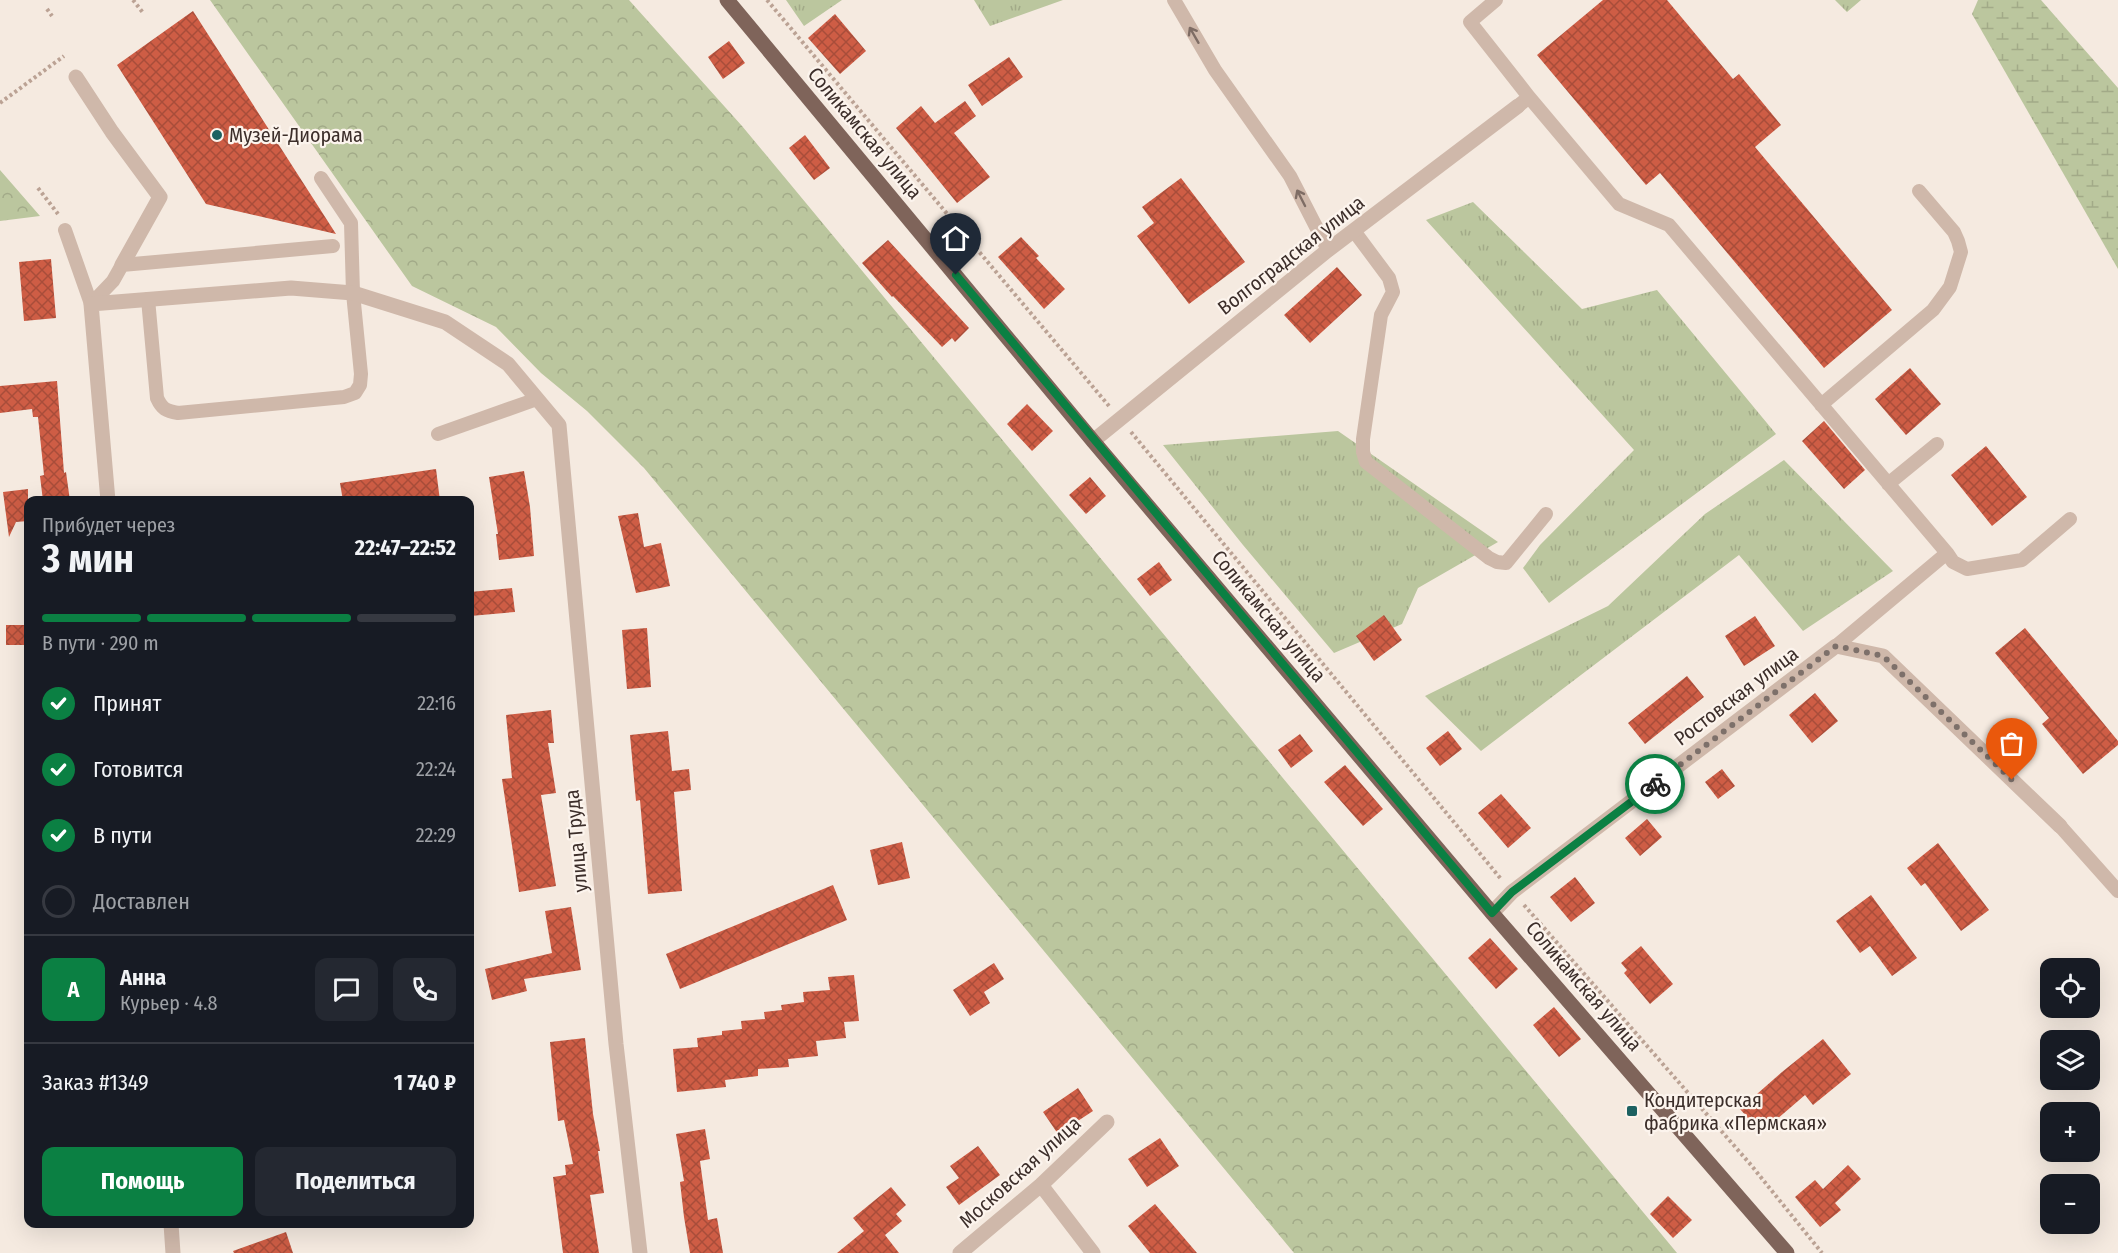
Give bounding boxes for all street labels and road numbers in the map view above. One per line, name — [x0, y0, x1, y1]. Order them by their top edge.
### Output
street label: Соликамская улица — [803, 62, 927, 204]
street label: Волгоградская улица — [1213, 190, 1369, 320]
street label: Соликамская улица — [1207, 545, 1331, 687]
street label: Ростовская улица — [1669, 642, 1803, 750]
street label: улица Труда — [560, 789, 592, 893]
street label: Соликамская улица — [1521, 916, 1647, 1056]
street label: Московская улица — [954, 1111, 1086, 1233]

